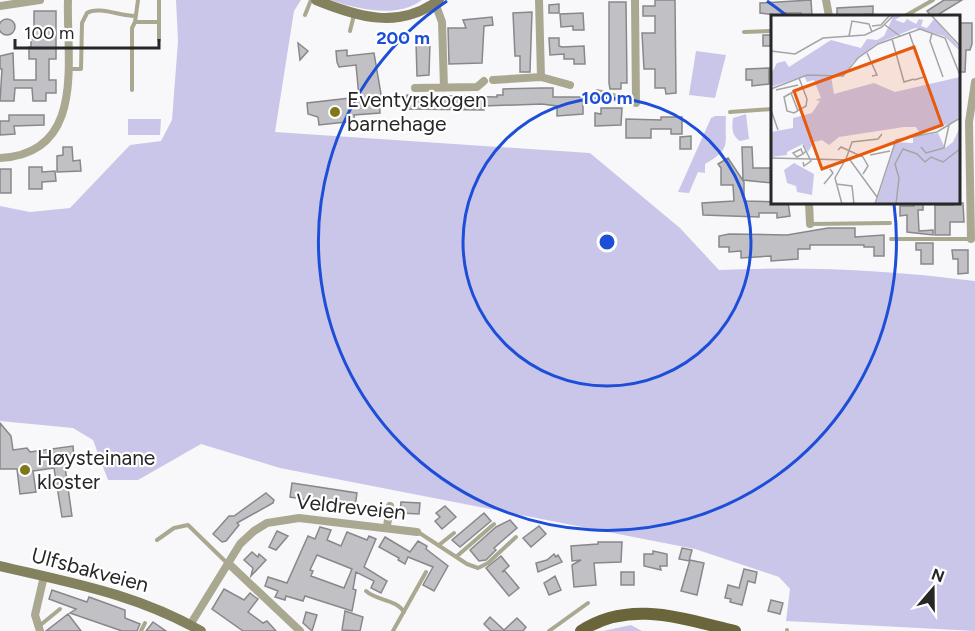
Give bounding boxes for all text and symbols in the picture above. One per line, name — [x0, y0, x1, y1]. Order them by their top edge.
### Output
scale bar — [15, 12, 159, 50]
inset map — [771, 15, 960, 204]
text: 100 m — [24, 22, 74, 44]
text: 200 m — [376, 27, 430, 49]
place label: Eventyrskogen barnehage — [347, 87, 487, 136]
text: 100 m — [582, 87, 632, 109]
marker: Eventyrskogen barnehage — [328, 105, 342, 119]
centre of rings — [597, 232, 617, 252]
place label: Høysteinane kloster — [37, 445, 155, 494]
marker: Høysteinane kloster — [18, 463, 32, 477]
street label: Veldreveien — [295, 488, 407, 525]
street label: Ulfsbakveien — [29, 542, 152, 597]
north arrow — [903, 559, 963, 619]
text: N — [929, 564, 947, 586]

